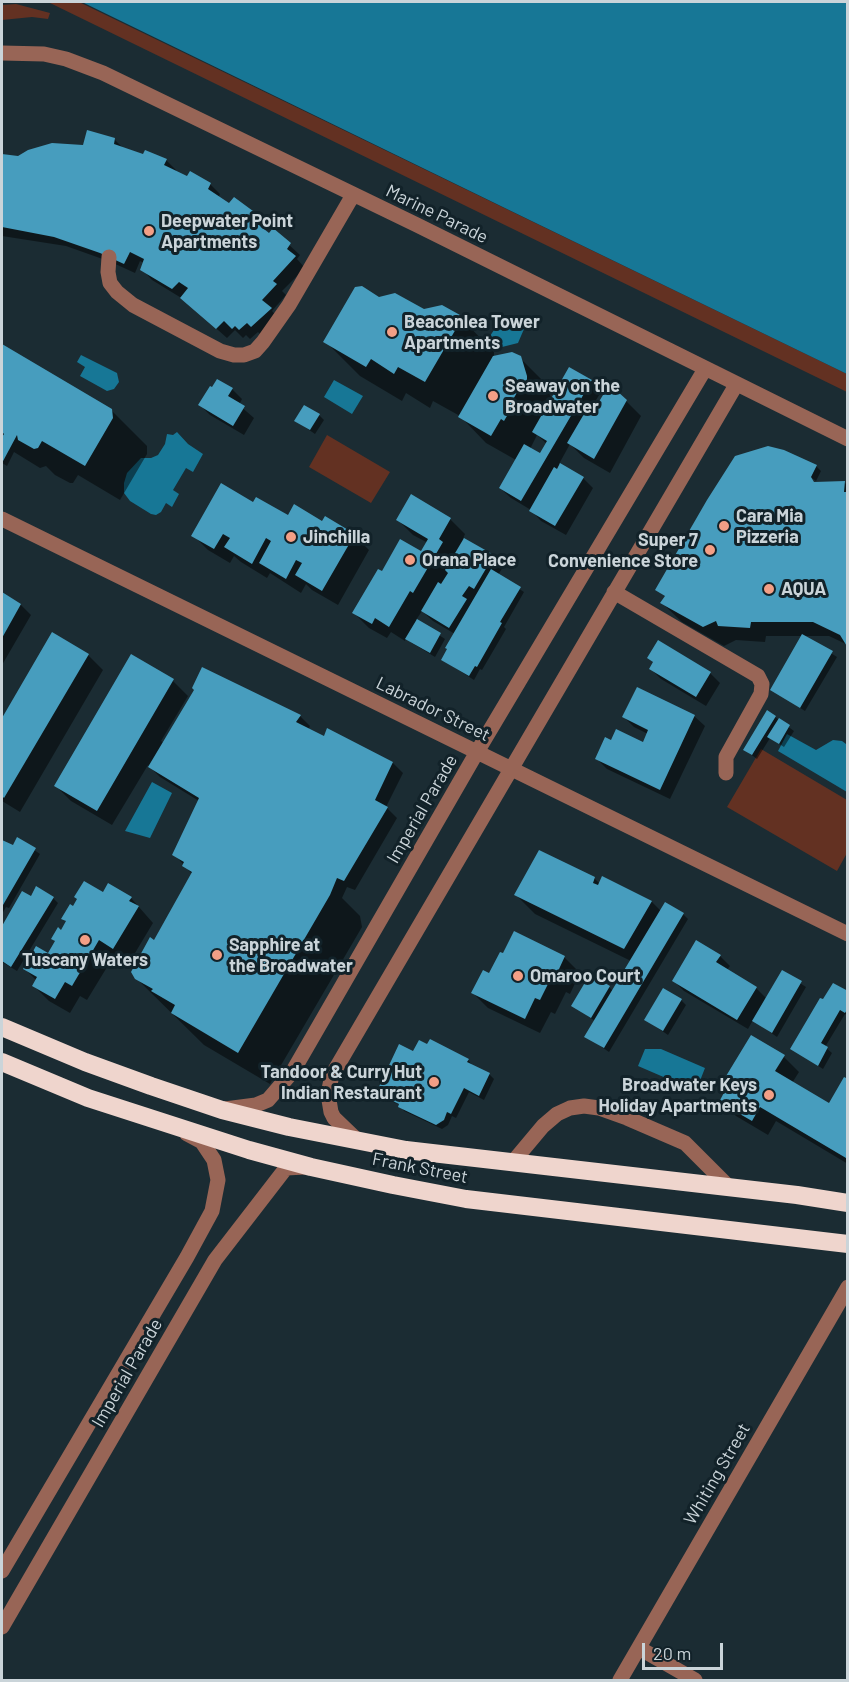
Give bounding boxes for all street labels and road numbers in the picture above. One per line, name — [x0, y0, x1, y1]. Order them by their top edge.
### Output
street label: Marine Parade — [382, 180, 492, 248]
street label: Labrador Street — [373, 672, 493, 746]
street label: Imperial Parade — [382, 751, 462, 867]
street label: Frank Street — [370, 1148, 470, 1188]
street label: Imperial Parade — [87, 1315, 167, 1431]
street label: Whiting Street — [679, 1420, 755, 1528]

